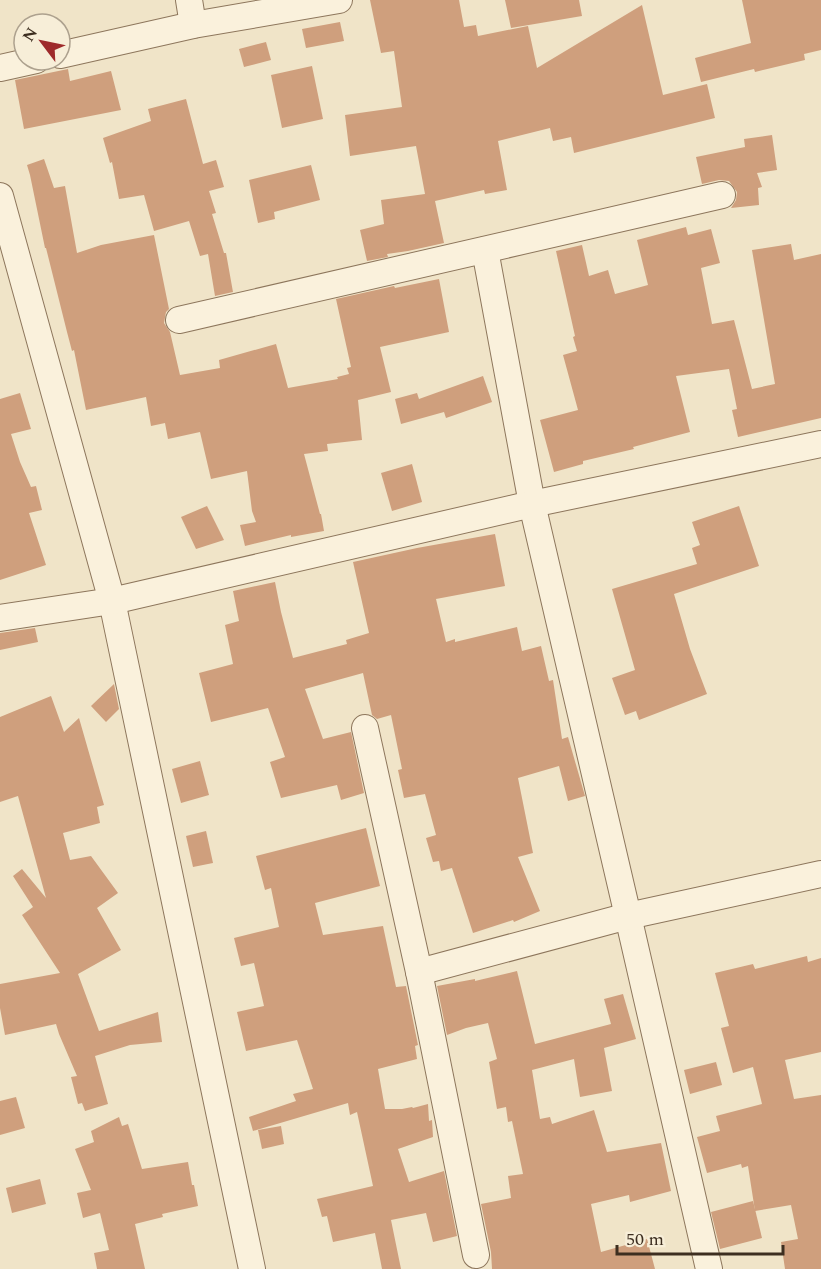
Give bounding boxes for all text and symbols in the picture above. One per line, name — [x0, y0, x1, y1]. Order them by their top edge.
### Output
north arrow — [12, 12, 72, 72]
text: N — [16, 23, 44, 46]
scale bar — [617, 1218, 784, 1256]
text: 50 m — [626, 1226, 664, 1253]

